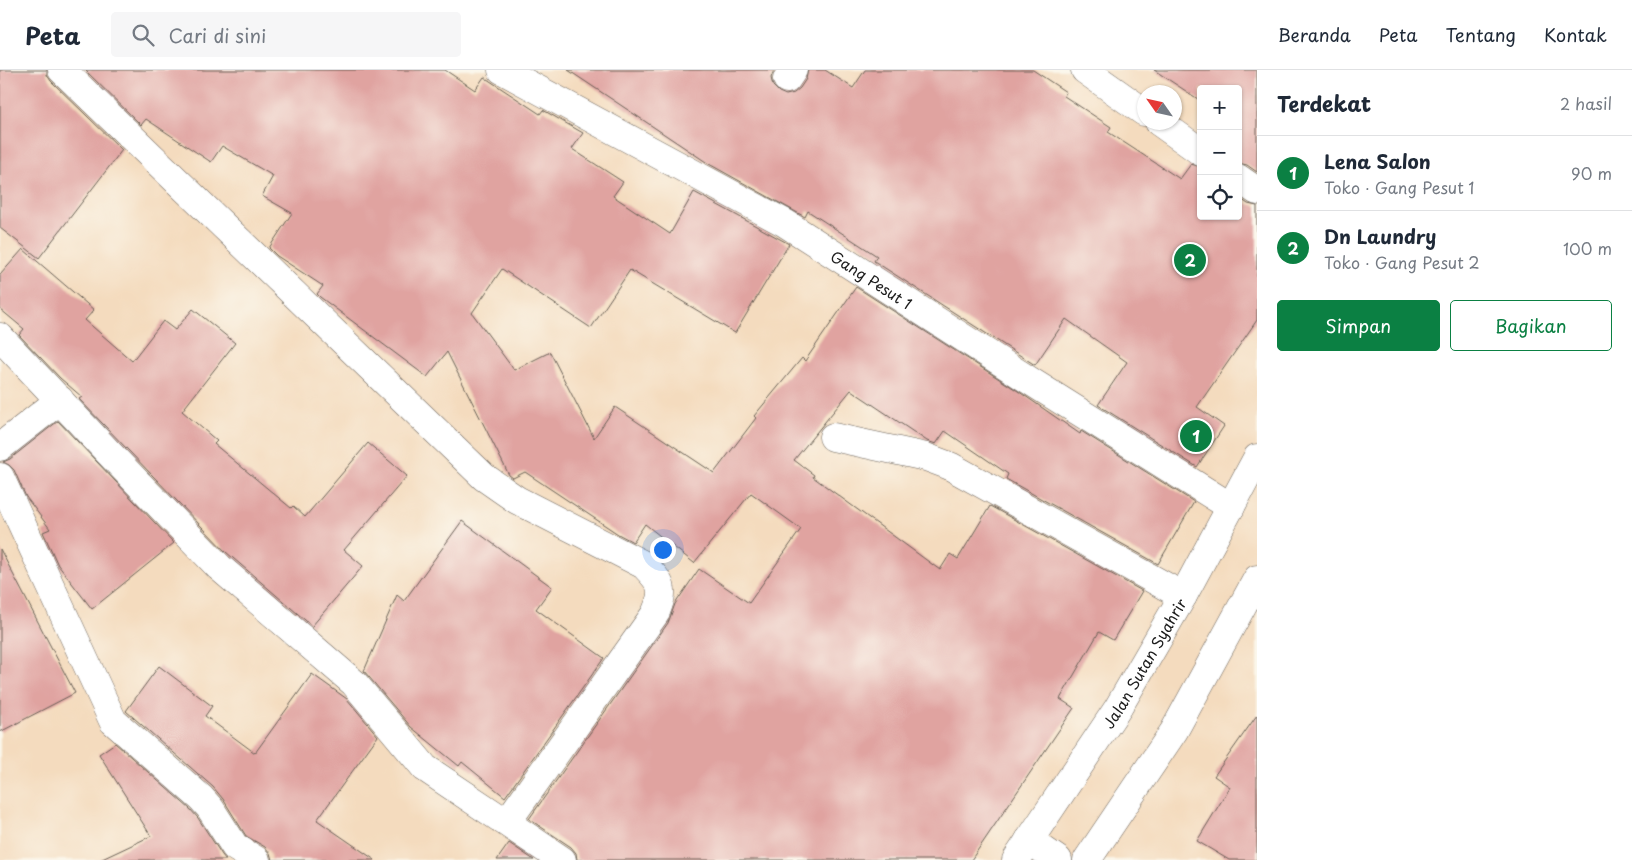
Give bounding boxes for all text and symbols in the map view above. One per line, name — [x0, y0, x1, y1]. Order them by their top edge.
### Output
search box — [111, 12, 461, 57]
text: Peta — [25, 17, 81, 53]
icon: search — [129, 21, 157, 49]
text: Cari di sini — [169, 21, 266, 49]
text: Beranda — [1278, 21, 1351, 48]
text: Peta — [1379, 21, 1417, 48]
text: Tentang — [1445, 21, 1516, 48]
text: Kontak — [1544, 21, 1607, 48]
north arrow — [1137, 85, 1182, 130]
map controls — [1197, 85, 1242, 220]
button: + — [1197, 85, 1242, 130]
text: Terdekat — [1277, 87, 1371, 119]
text: 2 hasil — [1560, 91, 1612, 115]
button: − — [1197, 130, 1242, 175]
text: Lena Salon — [1324, 147, 1431, 175]
text: 1 — [1289, 161, 1297, 185]
text: 90 m — [1571, 161, 1612, 185]
button: locate — [1197, 175, 1242, 220]
text: Toko · Gang Pesut 1 — [1324, 175, 1474, 199]
text: Dn Laundry — [1324, 222, 1436, 250]
text: 2 — [1287, 236, 1299, 260]
text: 100 m — [1563, 236, 1612, 260]
pin: 2 — [1174, 241, 1206, 279]
street label: Gang Pesut 1 — [827, 244, 917, 314]
text: Toko · Gang Pesut 2 — [1324, 250, 1480, 274]
button: Simpan — [1277, 300, 1440, 351]
button: Bagikan — [1450, 300, 1612, 351]
pin: 1 — [1180, 417, 1212, 455]
your location — [650, 537, 676, 563]
street label: Jalan Sutan Syahrir — [1096, 593, 1191, 733]

